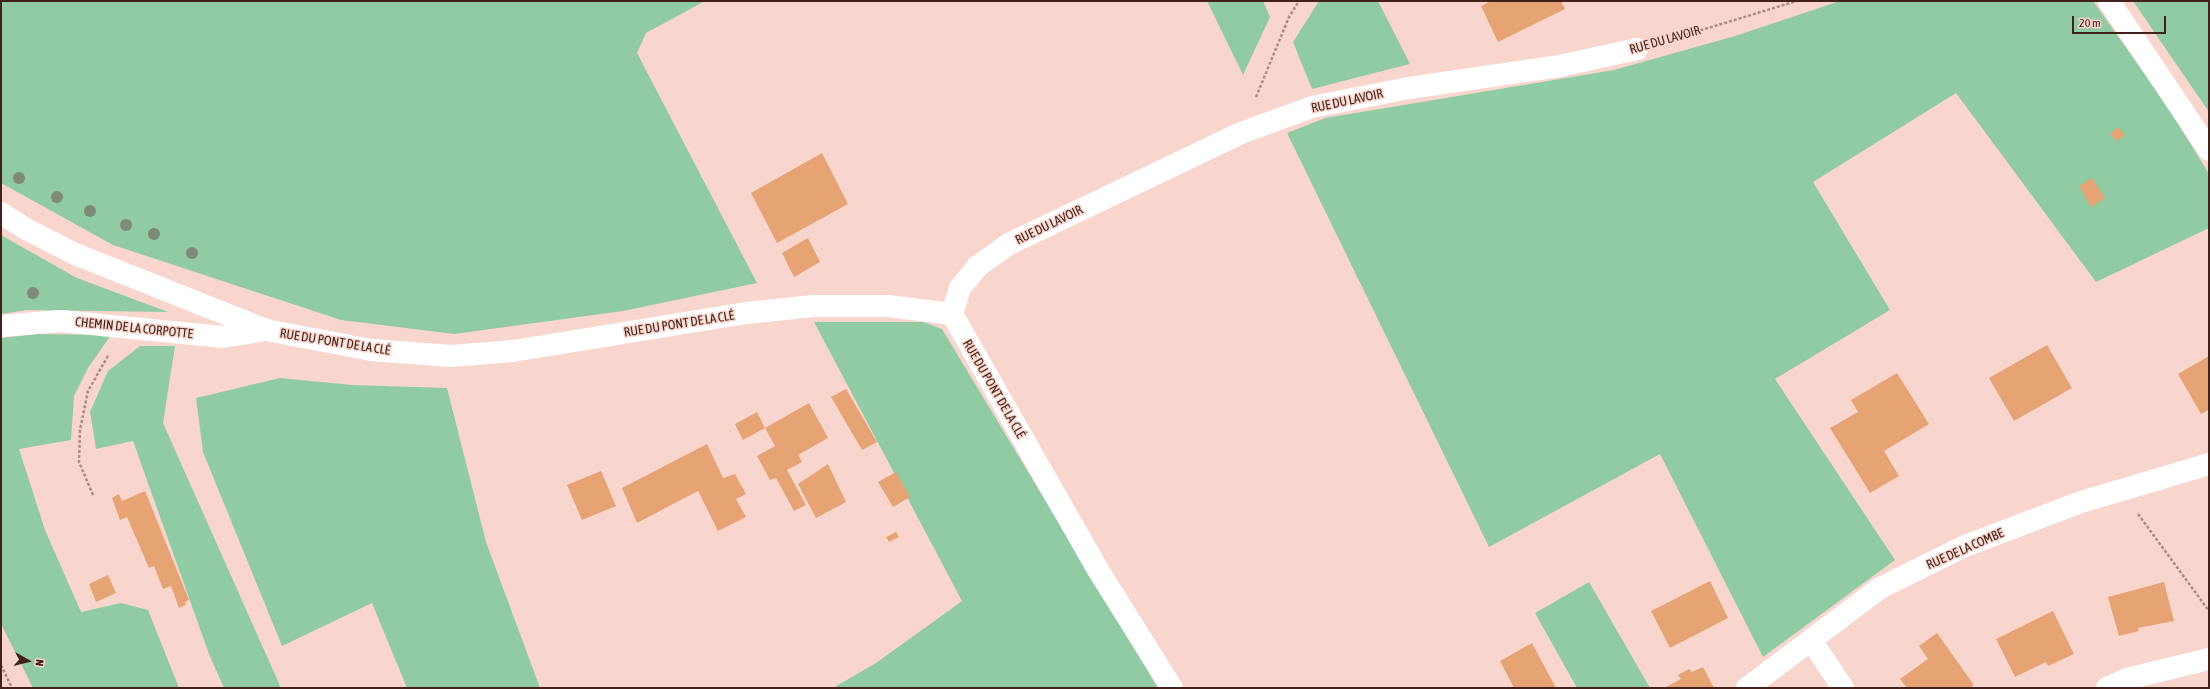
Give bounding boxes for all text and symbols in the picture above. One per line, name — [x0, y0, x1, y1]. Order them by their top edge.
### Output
scale bar — [2074, 8, 2168, 34]
text: 20 m — [2079, 16, 2101, 30]
street label: RUE DU LAVOIR — [1628, 22, 1702, 58]
street label: RUE DU LAVOIR — [1310, 86, 1384, 116]
street label: RUE DU LAVOIR — [1013, 202, 1085, 248]
street label: RUE DU PONT DE LA CLÉ — [623, 308, 735, 340]
street label: CHEMIN DE LA CORPOTTE — [74, 314, 194, 342]
street label: RUE DU PONT DE LA CLÉ — [279, 326, 391, 358]
street label: RUE DU PONT DE LA CLÉ — [959, 337, 1029, 441]
street label: RUE DE LA COMBE — [1924, 525, 2006, 573]
north arrow — [8, 641, 48, 681]
text: N — [33, 659, 46, 667]

